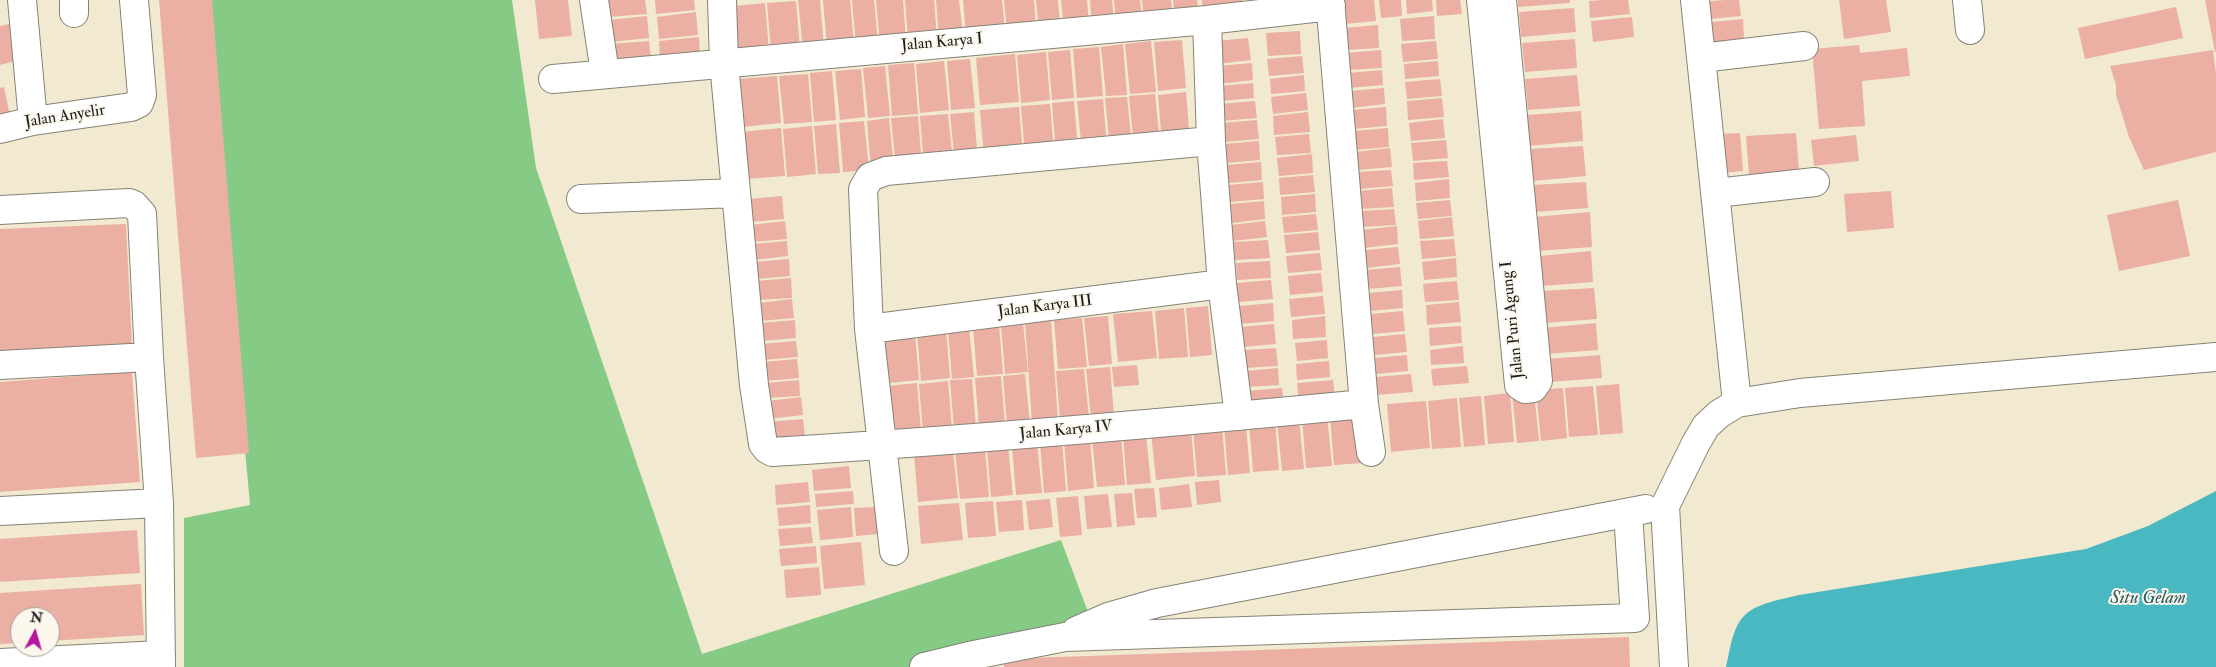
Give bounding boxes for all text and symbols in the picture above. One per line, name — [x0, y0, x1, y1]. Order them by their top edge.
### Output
street label: Jalan Karya I — [900, 30, 984, 56]
street label: Jalan Anyelir — [23, 101, 107, 133]
street label: Jalan Puri Agung I — [1497, 260, 1529, 380]
street label: Jalan Karya III — [997, 292, 1093, 322]
street label: Jalan Karya IV — [1019, 417, 1113, 445]
water label: Situ Gelam — [2110, 588, 2186, 610]
north arrow — [10, 607, 60, 657]
text: N — [29, 608, 44, 627]

